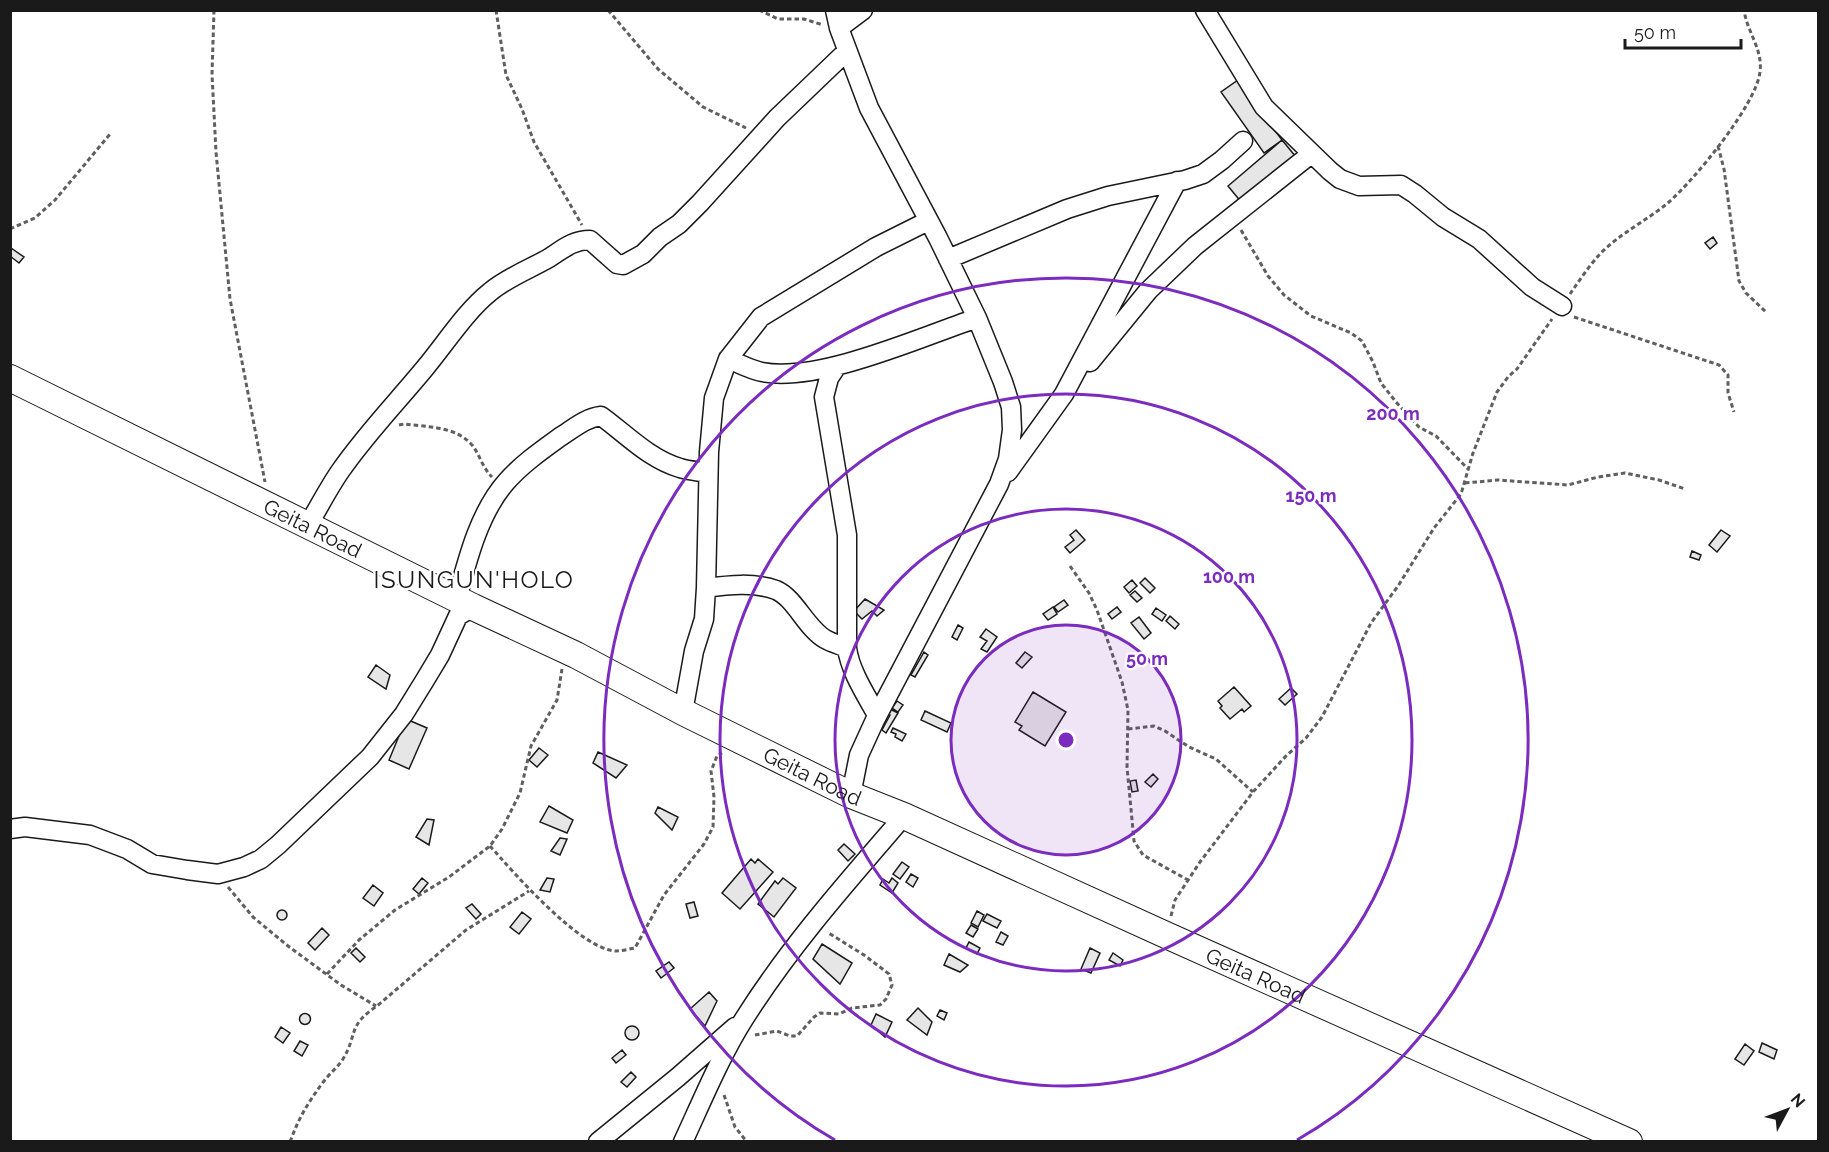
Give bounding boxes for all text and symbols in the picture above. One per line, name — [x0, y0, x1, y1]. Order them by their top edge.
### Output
scale bar — [1625, 12, 1740, 50]
text: 50 m — [1634, 22, 1676, 43]
text: 200 m — [1366, 403, 1420, 424]
text: 150 m — [1286, 485, 1337, 506]
street label: Geita Road — [260, 493, 366, 563]
district label: ISUNGUN'HOLO — [374, 565, 574, 594]
text: 100 m — [1203, 566, 1255, 587]
text: 50 m — [1126, 648, 1168, 669]
centre of rings — [1056, 730, 1076, 750]
street label: Geita Road — [759, 741, 865, 810]
street label: Geita Road — [1202, 942, 1309, 1008]
north arrow — [1757, 1080, 1817, 1140]
text: N — [1787, 1090, 1809, 1111]

